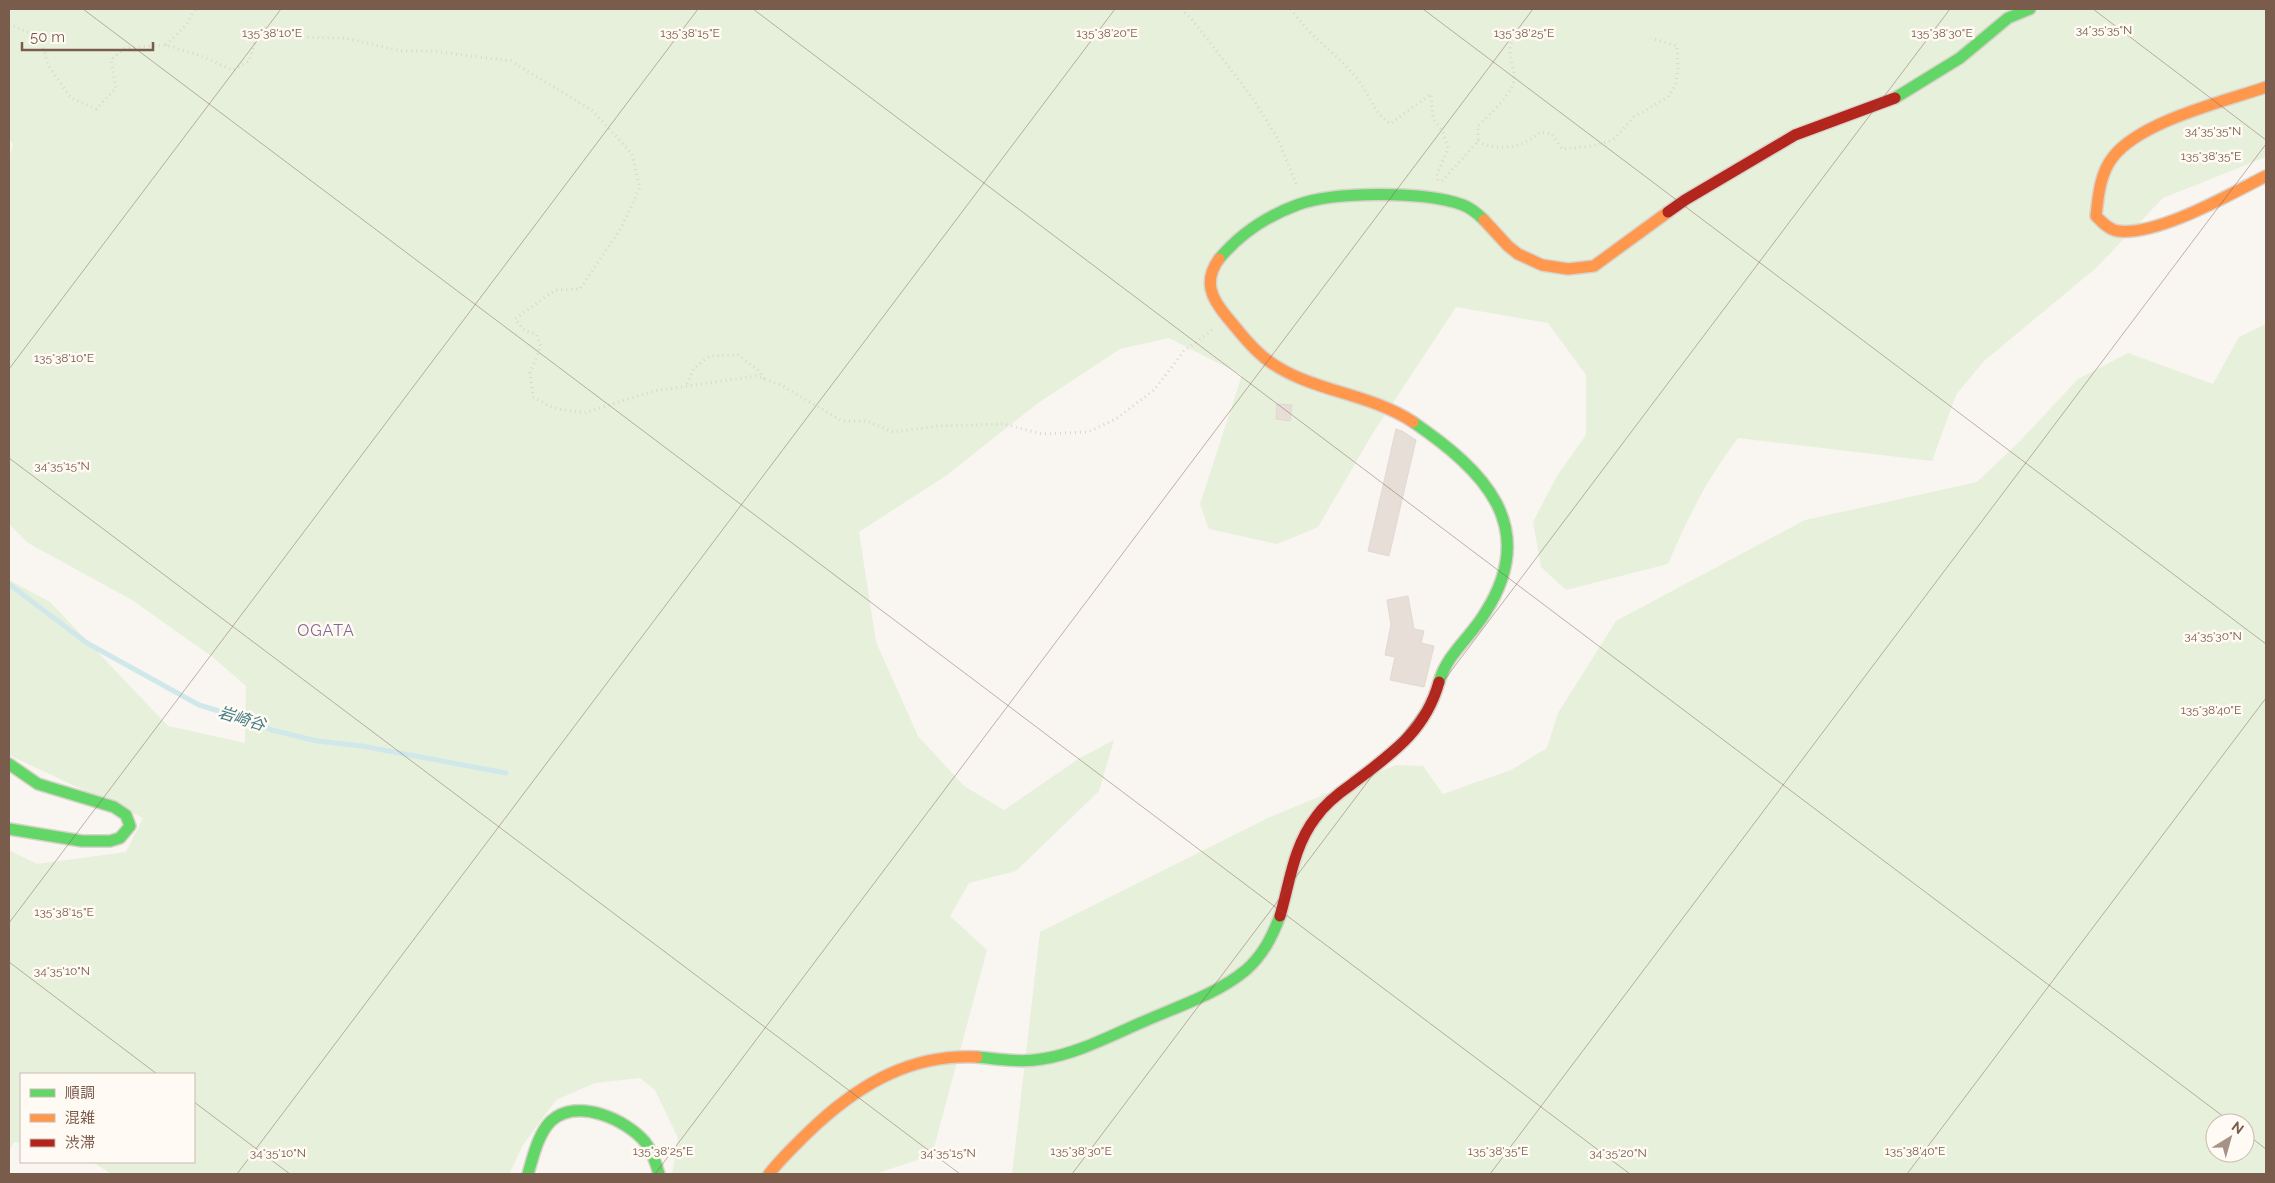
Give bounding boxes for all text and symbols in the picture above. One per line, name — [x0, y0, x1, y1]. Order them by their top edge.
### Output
scale bar — [22, 20, 154, 52]
text: 34°35'35"N — [2076, 23, 2132, 37]
text: 135°38'10"E — [242, 26, 302, 40]
text: 135°38'15"E — [660, 26, 720, 40]
text: 135°38'20"E — [1076, 26, 1138, 40]
text: 135°38'25"E — [1494, 26, 1554, 40]
text: 135°38'30"E — [1911, 26, 1973, 40]
text: 50 m — [30, 28, 65, 46]
text: 34°35'35"N — [2185, 124, 2241, 138]
text: 135°38'35"E — [2181, 149, 2241, 163]
text: 135°38'10"E — [34, 351, 94, 365]
text: 34°35'15"N — [34, 459, 90, 473]
district label: OGATA — [297, 621, 355, 640]
text: 34°35'30"N — [2184, 629, 2242, 643]
water label: 岩崎谷 — [216, 702, 269, 735]
text: 135°38'40"E — [2181, 703, 2241, 717]
text: 135°38'15"E — [34, 905, 94, 919]
text: 34°35'10"N — [34, 964, 90, 978]
legend — [20, 1073, 195, 1163]
text: 順調 — [65, 1084, 95, 1102]
text: 混雑 — [65, 1109, 95, 1127]
north arrow — [2205, 1113, 2255, 1163]
text: N — [2229, 1118, 2247, 1137]
text: 渋滞 — [65, 1134, 95, 1152]
text: 135°38'25"E — [633, 1144, 693, 1158]
text: 135°38'30"E — [1050, 1144, 1112, 1158]
text: 135°38'35"E — [1468, 1144, 1528, 1158]
text: 135°38'40"E — [1885, 1144, 1945, 1158]
text: 34°35'10"N — [250, 1146, 306, 1160]
text: 34°35'15"N — [920, 1146, 976, 1160]
text: 34°35'20"N — [1589, 1146, 1647, 1160]

